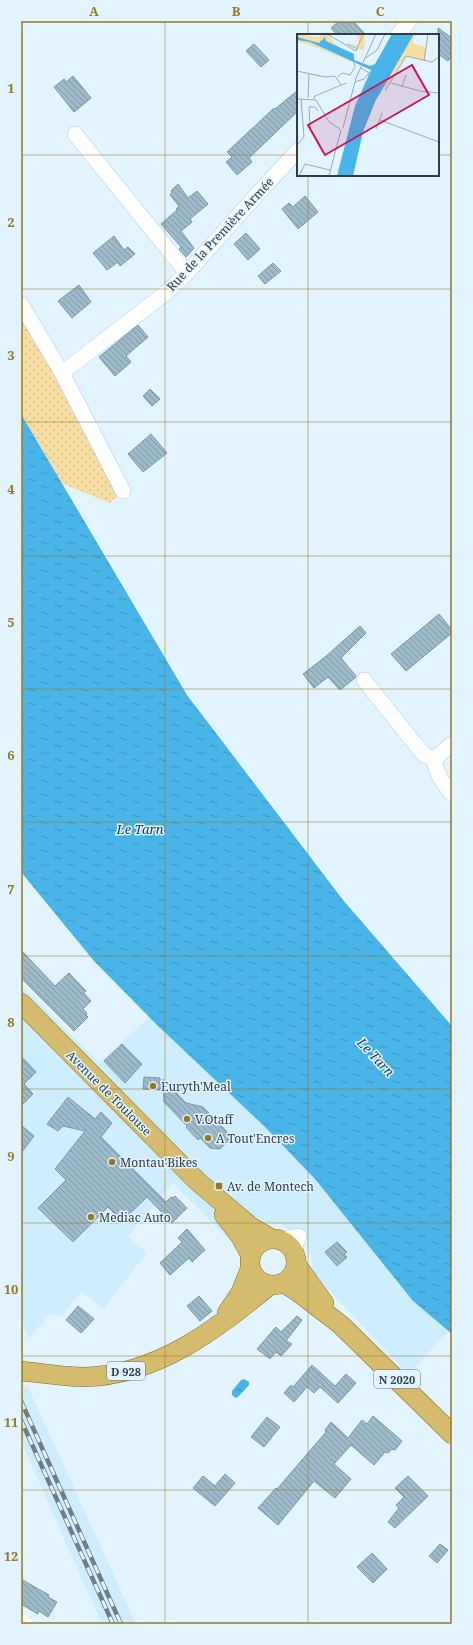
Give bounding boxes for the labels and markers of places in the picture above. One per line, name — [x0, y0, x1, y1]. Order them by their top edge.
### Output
place label: Euryth'Meal — [161, 1078, 231, 1095]
marker: Euryth'Meal — [148, 1081, 158, 1091]
place label: V.Otaff — [195, 1111, 234, 1128]
marker: V.Otaff — [182, 1114, 192, 1124]
place label: A Tout'Encres — [216, 1130, 294, 1147]
marker: A Tout'Encres — [203, 1133, 213, 1143]
place label: Montau'Bikes — [120, 1154, 197, 1171]
marker: Montau'Bikes — [107, 1157, 117, 1167]
place label: Av. de Montech — [227, 1178, 314, 1195]
marker: Av. de Montech — [214, 1181, 224, 1191]
place label: Mediac Auto — [99, 1209, 171, 1226]
marker: Mediac Auto — [86, 1212, 96, 1222]

